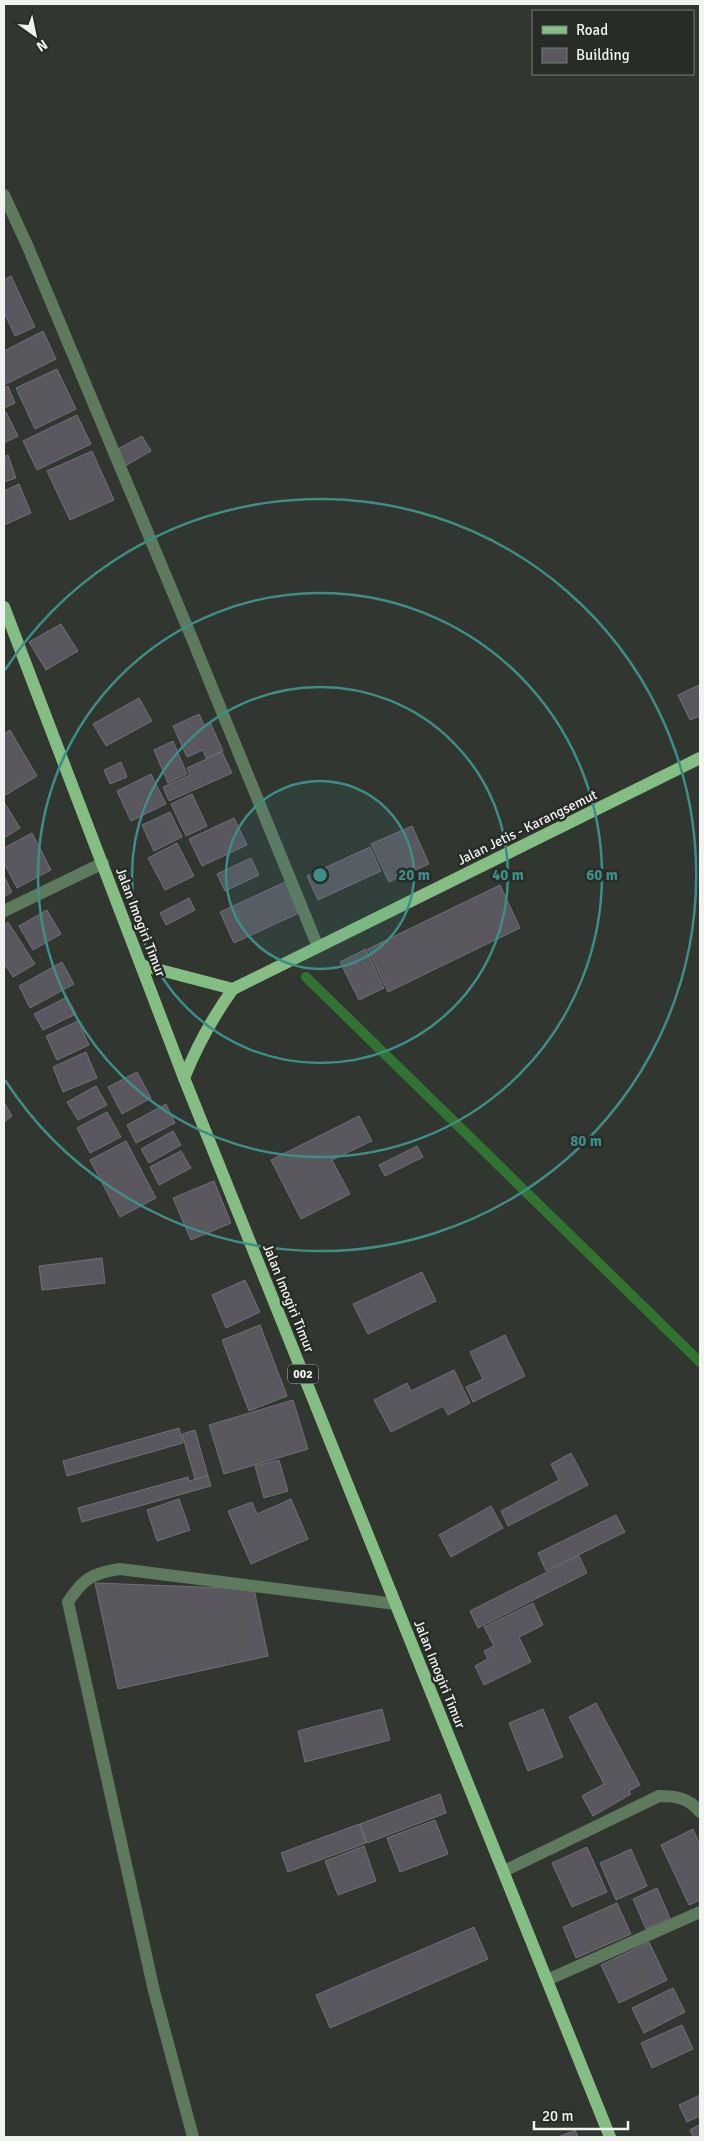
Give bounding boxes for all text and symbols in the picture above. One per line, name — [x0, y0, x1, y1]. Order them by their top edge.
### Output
north arrow — [10, 10, 60, 60]
legend — [532, 10, 694, 75]
text: Road — [576, 21, 608, 39]
text: N — [33, 36, 51, 55]
text: Building — [576, 46, 630, 64]
street label: Jalan Jetis - Karangsemut — [454, 786, 600, 869]
street label: Jalan Imogiri Timur — [112, 865, 169, 980]
centre of rings — [311, 866, 329, 884]
text: 20 m — [398, 866, 430, 884]
text: 40 m — [492, 866, 524, 884]
text: 60 m — [586, 866, 618, 884]
text: 80 m — [570, 1132, 602, 1150]
street label: Jalan Imogiri Timur — [259, 1241, 318, 1356]
road number: 002 — [288, 1365, 318, 1384]
street label: Jalan Imogiri Timur — [410, 1617, 469, 1732]
scale bar — [534, 2098, 628, 2130]
text: 20 m — [542, 2107, 573, 2125]

